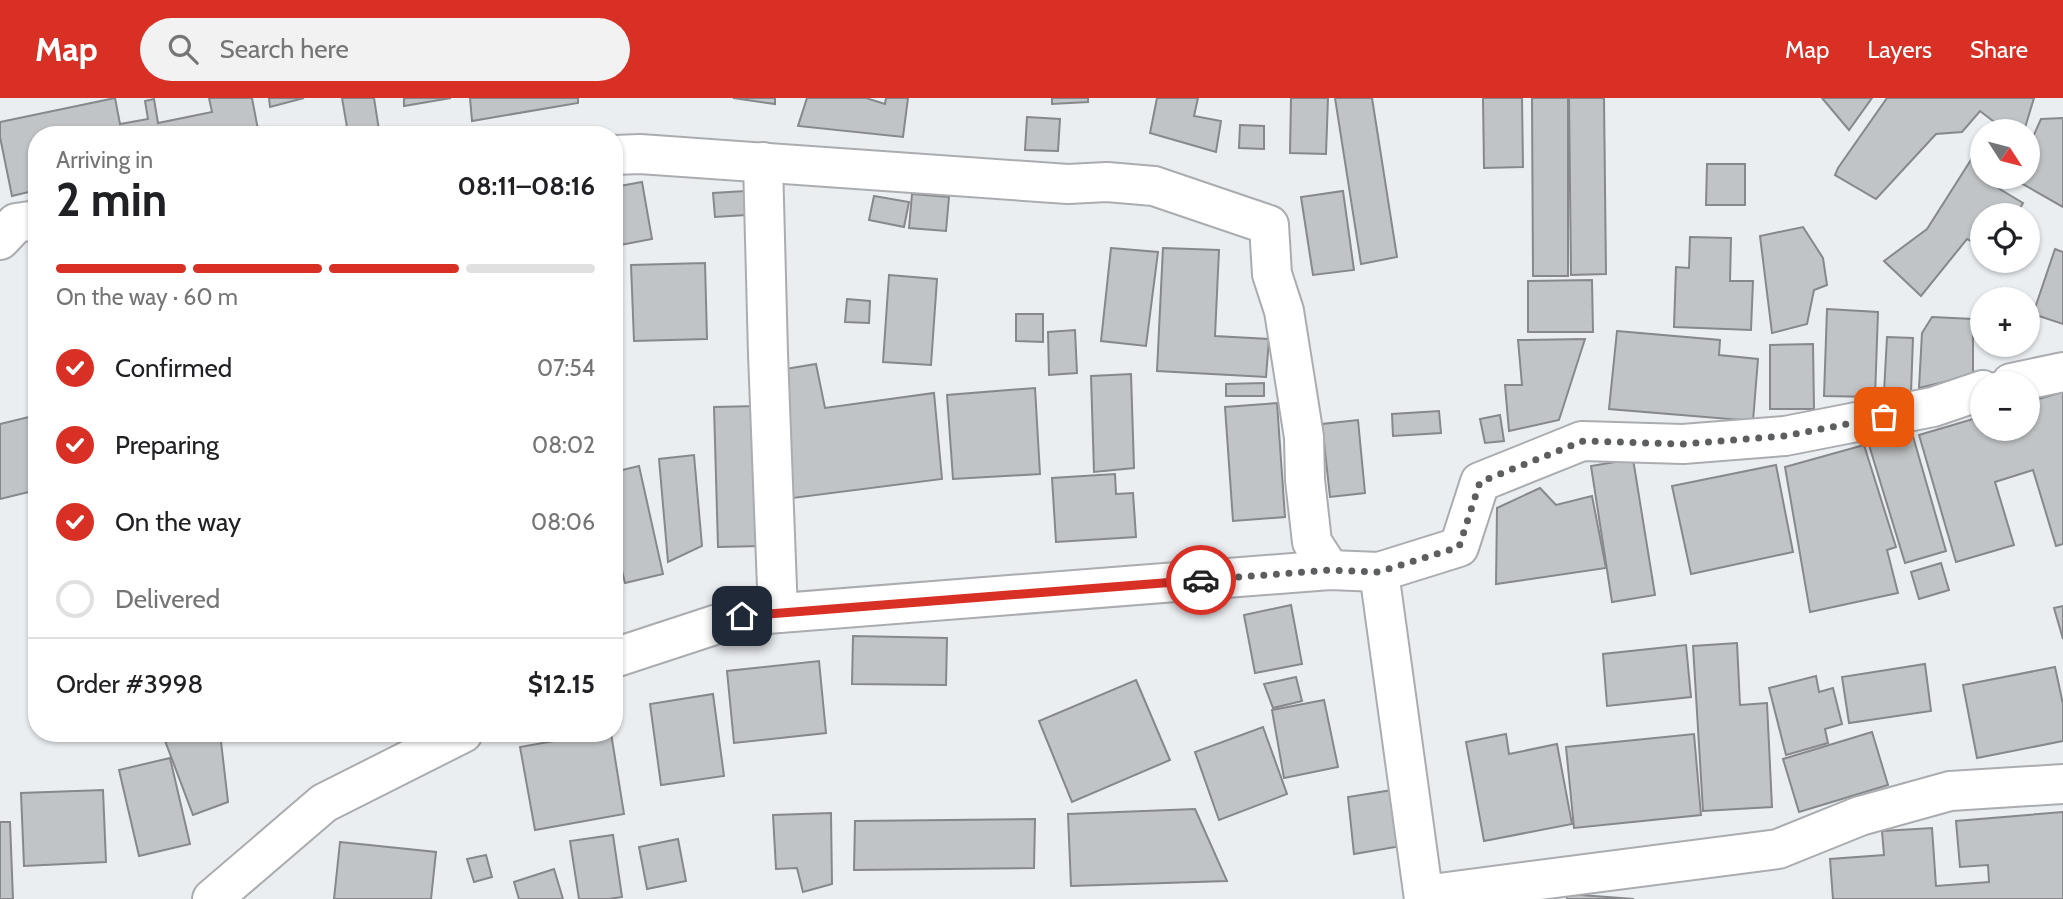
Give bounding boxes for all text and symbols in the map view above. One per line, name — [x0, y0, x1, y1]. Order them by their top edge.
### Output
search box — [140, 18, 630, 81]
text: Map — [35, 29, 98, 69]
icon: search — [164, 30, 202, 68]
text: Search here — [220, 33, 349, 65]
text: Map — [1785, 35, 1829, 64]
text: Layers — [1867, 35, 1932, 64]
text: Share — [1970, 35, 2028, 64]
north arrow — [1970, 119, 2040, 189]
map controls — [1970, 119, 2040, 441]
text: Arriving in — [56, 146, 153, 174]
text: 08:11–08:16 — [458, 170, 595, 202]
text: 2 min — [56, 172, 167, 228]
button: locate — [1970, 203, 2040, 273]
text: On the way · 60 m — [56, 283, 238, 311]
button: + — [1970, 287, 2040, 357]
icon: check — [56, 349, 94, 387]
text: Confirmed — [115, 352, 232, 384]
text: 07:54 — [537, 354, 595, 382]
button: − — [1970, 371, 2040, 441]
pin — [1854, 387, 1914, 447]
icon: bag — [1865, 398, 1903, 436]
icon: check — [56, 426, 94, 464]
text: Preparing — [115, 429, 219, 461]
text: 08:02 — [532, 431, 595, 459]
icon: check — [56, 503, 94, 541]
text: On the way — [115, 506, 241, 538]
text: 08:06 — [531, 508, 595, 536]
courier — [1166, 545, 1236, 615]
icon: car — [1182, 561, 1220, 599]
text: Delivered — [115, 583, 220, 615]
pin — [712, 586, 772, 646]
icon: home — [723, 597, 761, 635]
text: Order #3998 — [56, 668, 203, 700]
text: $12.15 — [528, 668, 595, 700]

